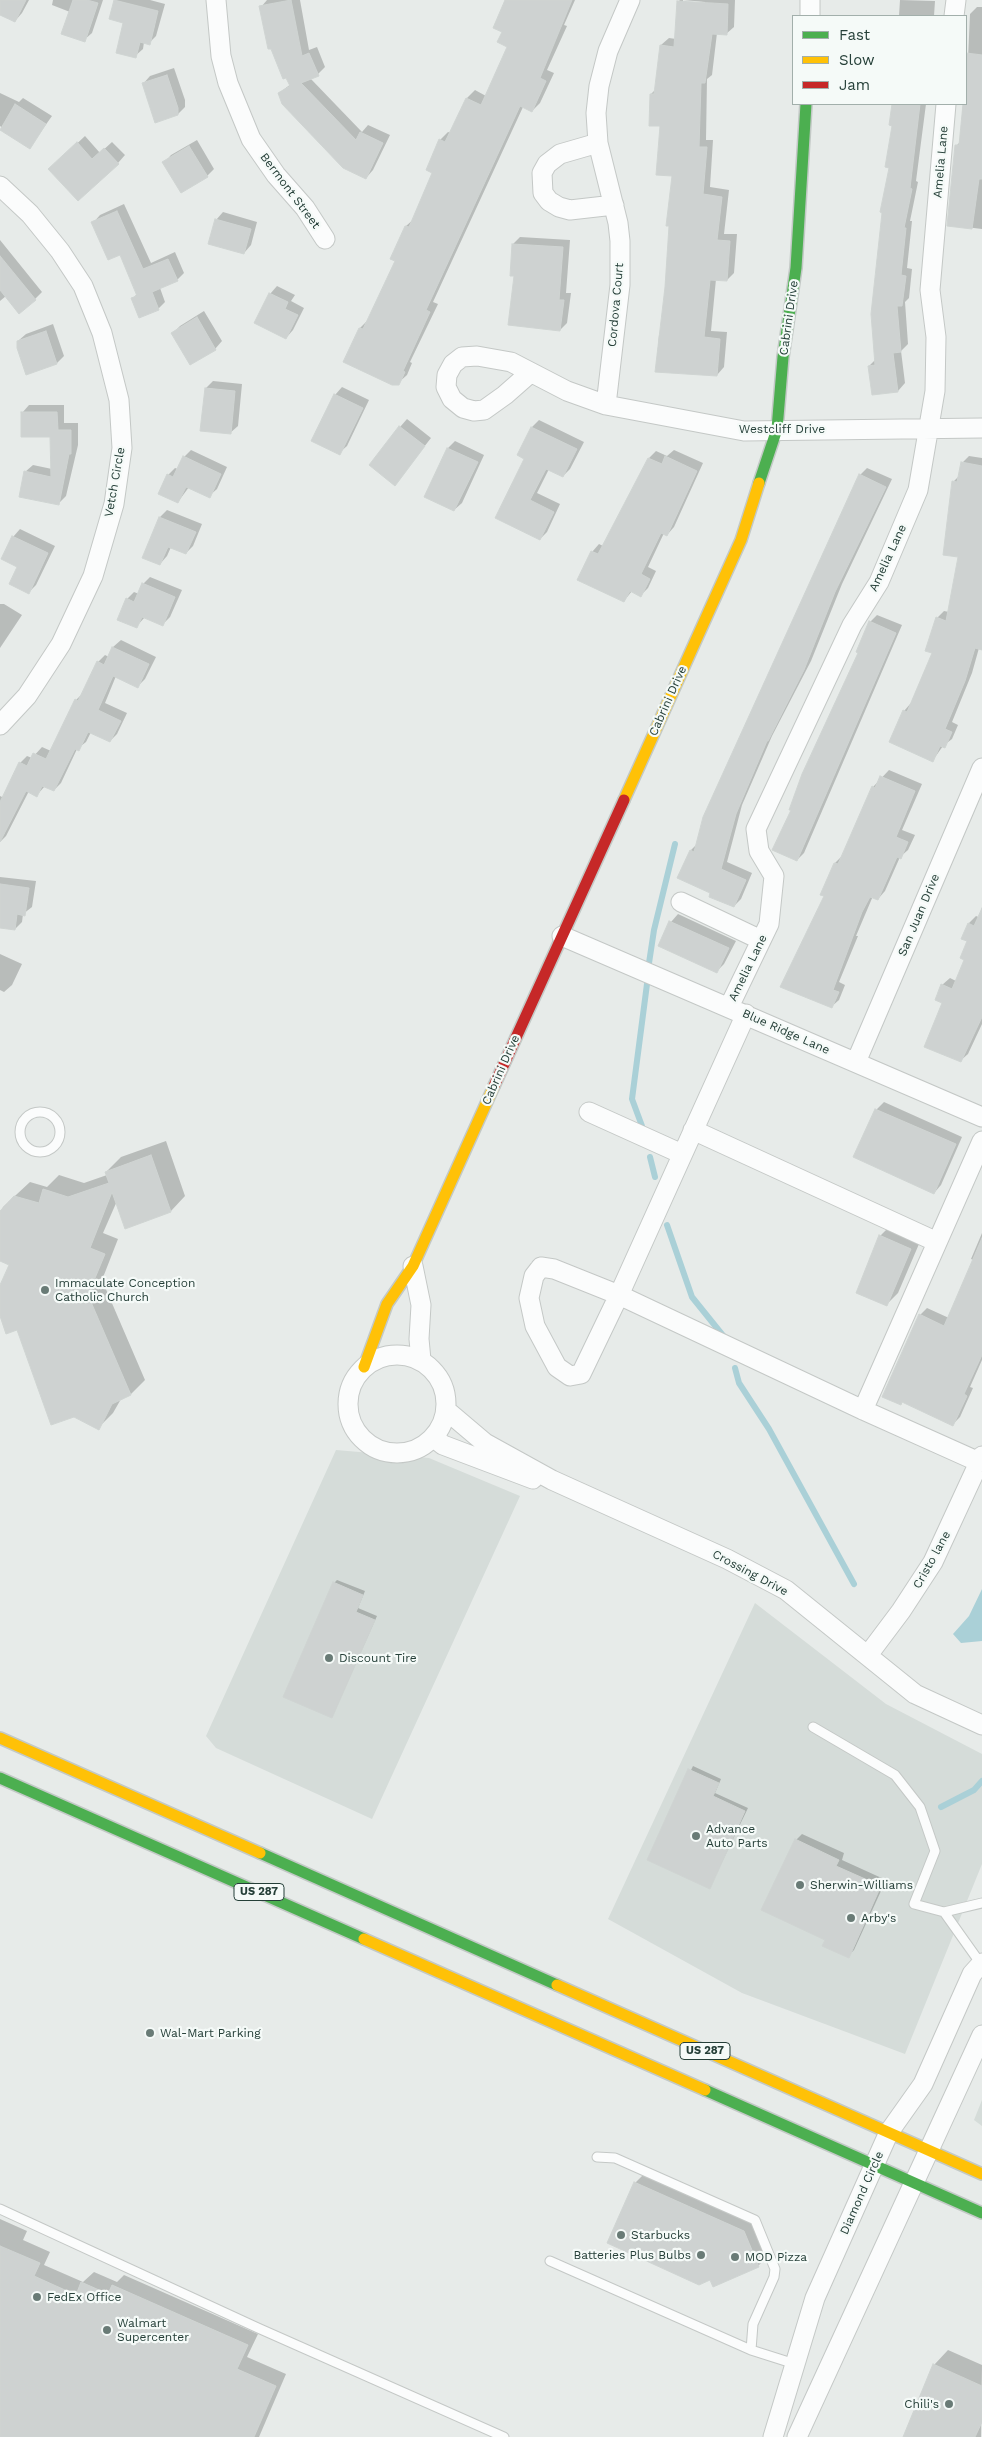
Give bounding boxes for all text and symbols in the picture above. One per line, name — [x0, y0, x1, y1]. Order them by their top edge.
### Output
legend — [792, 15, 967, 105]
text: Fast — [839, 26, 870, 44]
text: Slow — [839, 51, 875, 69]
text: Jam — [839, 76, 870, 94]
street label: Amelia Lane — [931, 125, 951, 199]
street label: Bermont Street — [257, 150, 323, 232]
street label: Cordova Court — [605, 262, 627, 348]
street label: Cabrini Drive — [777, 280, 801, 356]
street label: Westcliff Drive — [739, 422, 825, 436]
street label: Vetch Circle — [102, 446, 128, 518]
street label: Amelia Lane — [866, 522, 910, 594]
street label: Cabrini Drive — [646, 664, 690, 738]
street label: San Juan Drive — [895, 872, 943, 958]
street label: Amelia Lane — [726, 932, 770, 1004]
street label: Blue Ridge Lane — [740, 1006, 832, 1058]
street label: Cabrini Drive — [479, 1033, 523, 1107]
place label: Immaculate Conception Catholic Church — [55, 1276, 195, 1304]
marker: Immaculate Conception Catholic Church — [39, 1284, 51, 1296]
street label: Cristo lane — [910, 1529, 954, 1591]
street label: Crossing Drive — [710, 1547, 790, 1599]
place label: Discount Tire — [339, 1651, 417, 1665]
marker: Discount Tire — [323, 1652, 335, 1664]
place label: Advance Auto Parts — [706, 1822, 768, 1850]
marker: Advance Auto Parts — [690, 1830, 702, 1842]
place label: Sherwin-Williams — [810, 1878, 913, 1892]
marker: Sherwin-Williams — [794, 1879, 806, 1891]
road number: US 287 — [234, 1884, 284, 1900]
place label: Arby's — [861, 1911, 896, 1925]
marker: Arby's — [845, 1912, 857, 1924]
place label: Wal-Mart Parking — [160, 2026, 261, 2040]
marker: Wal-Mart Parking — [144, 2027, 156, 2039]
road number: US 287 — [680, 2042, 730, 2060]
street label: Diamond Circle — [837, 2149, 887, 2237]
place label: Starbucks — [631, 2228, 690, 2242]
marker: Starbucks — [615, 2229, 627, 2241]
place label: Batteries Plus Bulbs — [573, 2248, 691, 2262]
marker: Batteries Plus Bulbs — [695, 2249, 707, 2261]
place label: MOD Pizza — [745, 2250, 807, 2264]
marker: MOD Pizza — [729, 2251, 741, 2263]
place label: FedEx Office — [47, 2290, 121, 2304]
marker: FedEx Office — [31, 2291, 43, 2303]
place label: Walmart Supercenter — [117, 2316, 189, 2344]
marker: Walmart Supercenter — [101, 2324, 113, 2336]
place label: Chili's — [904, 2397, 939, 2411]
marker: Chili's — [943, 2398, 955, 2410]

